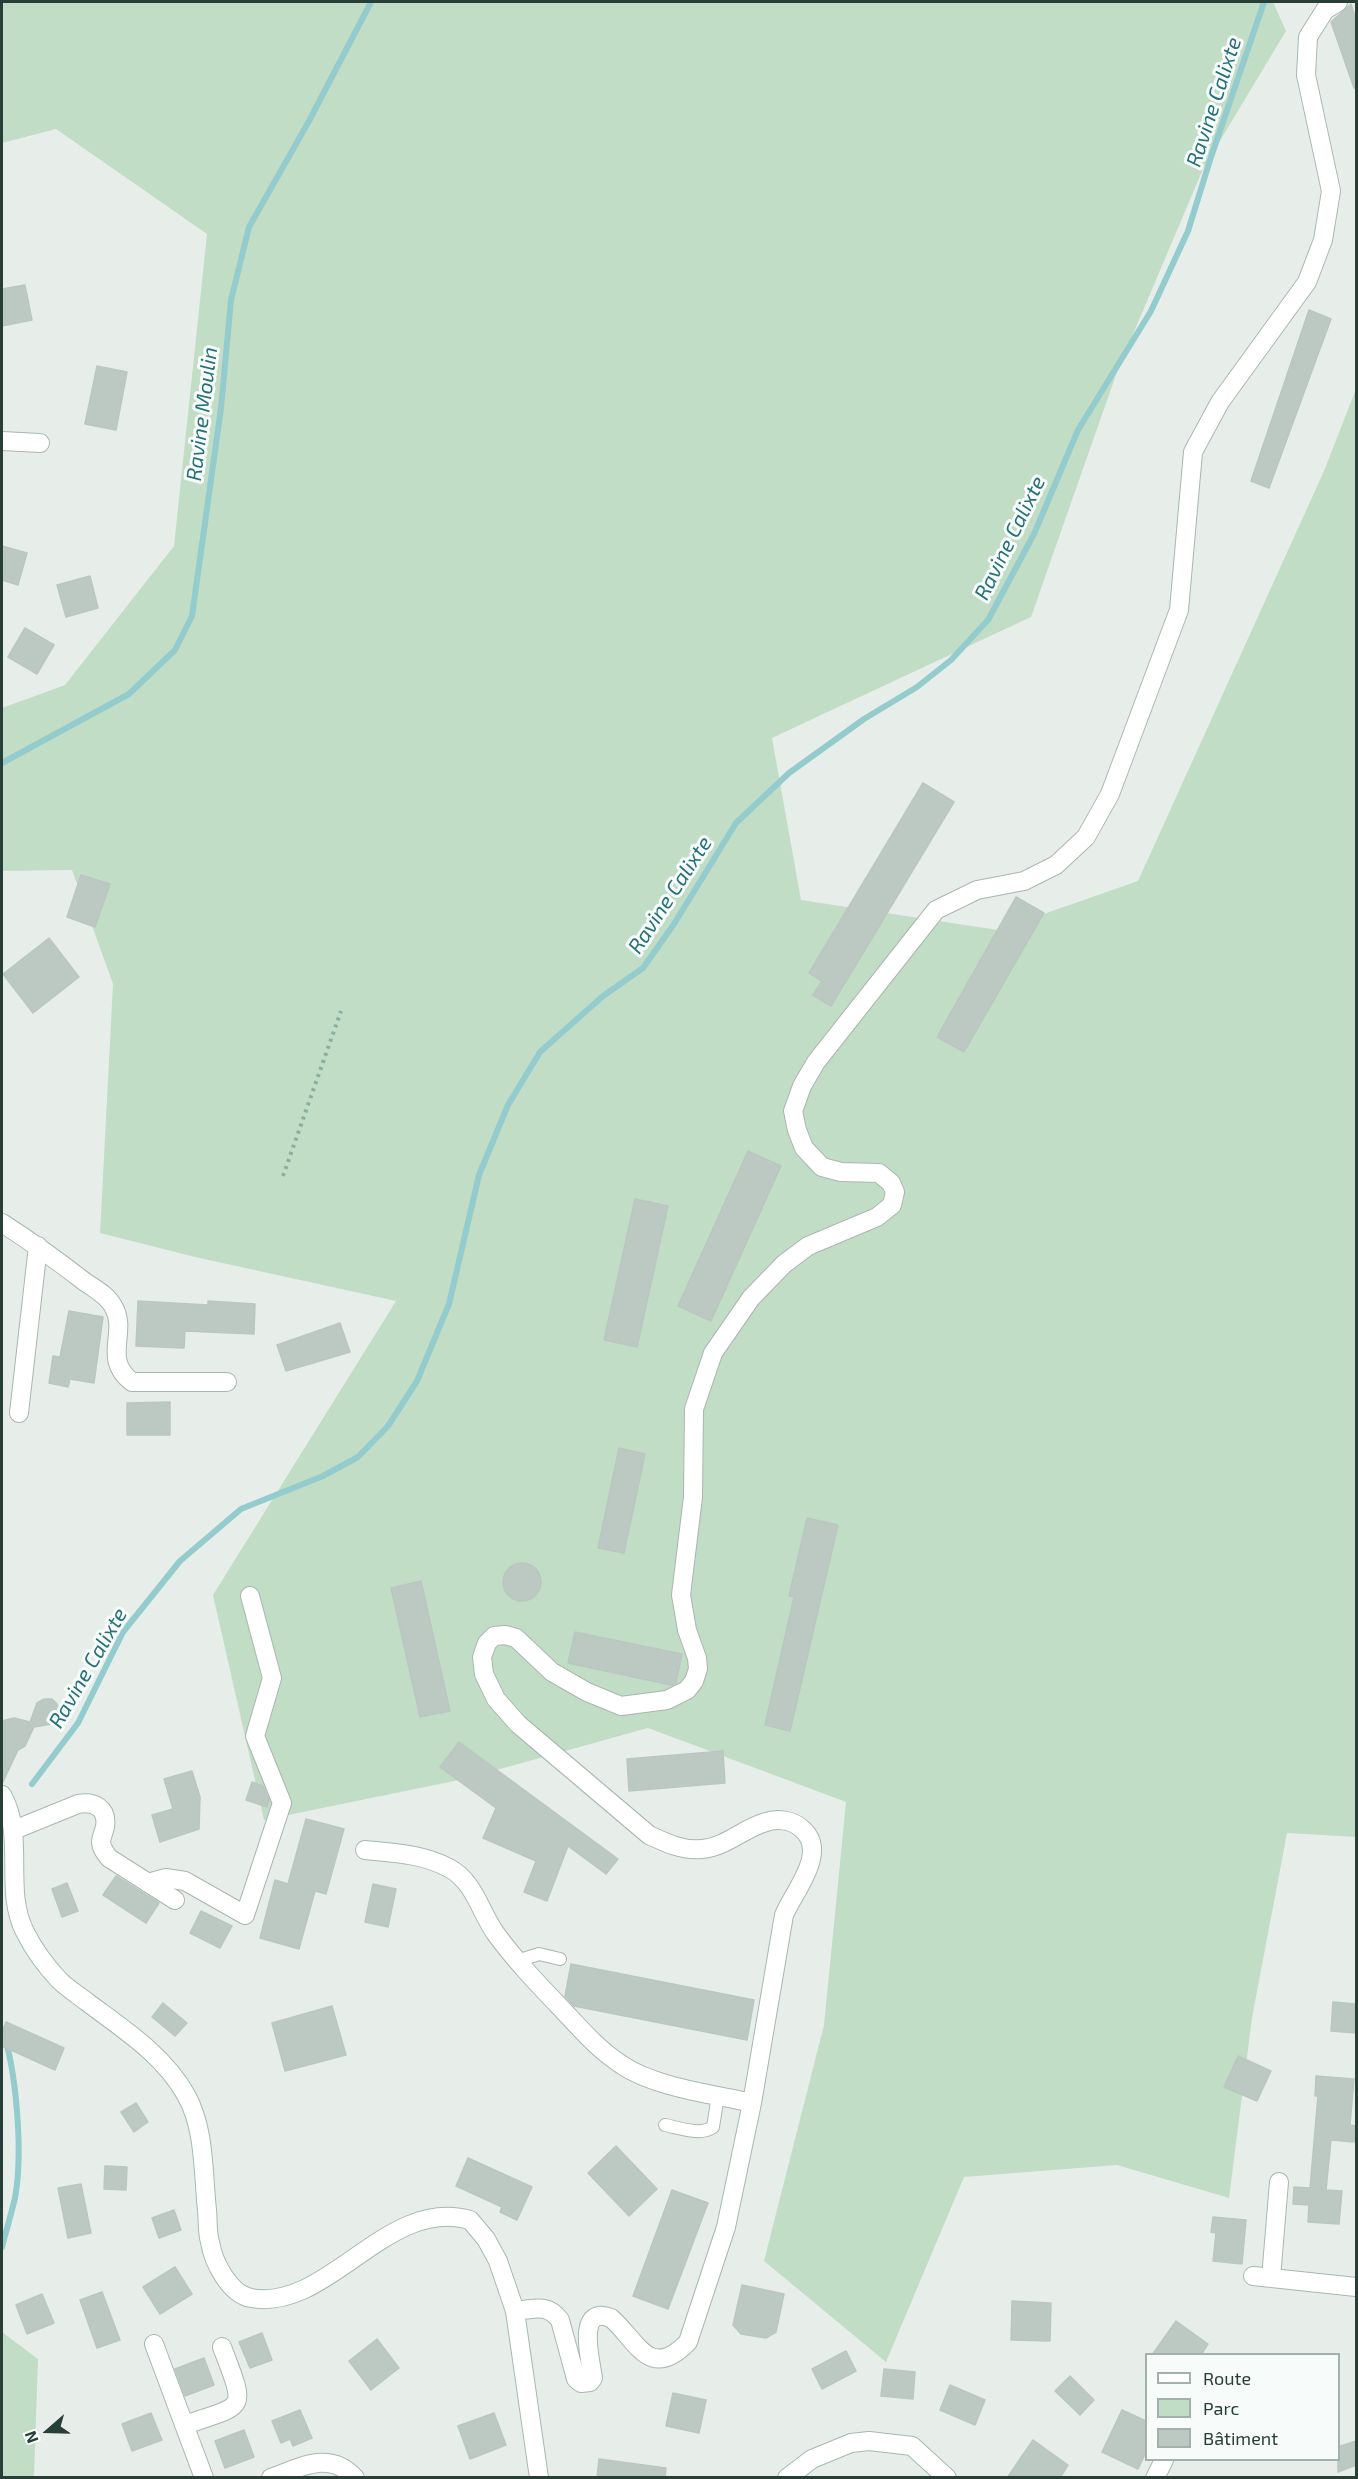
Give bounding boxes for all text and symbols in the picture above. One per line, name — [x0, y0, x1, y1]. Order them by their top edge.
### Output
water label: Ravine Calixte — [1181, 34, 1247, 170]
water label: Ravine Moulin — [181, 346, 223, 482]
water label: Ravine Calixte — [969, 472, 1051, 604]
water label: Ravine Calixte — [623, 832, 717, 958]
water label: Ravine Calixte — [43, 1603, 133, 1733]
legend — [1145, 2353, 1340, 2461]
text: Route — [1203, 2367, 1251, 2389]
text: Parc — [1203, 2397, 1239, 2419]
north arrow — [18, 2401, 78, 2461]
text: Bâtiment — [1203, 2427, 1278, 2449]
text: N — [20, 2429, 42, 2446]

